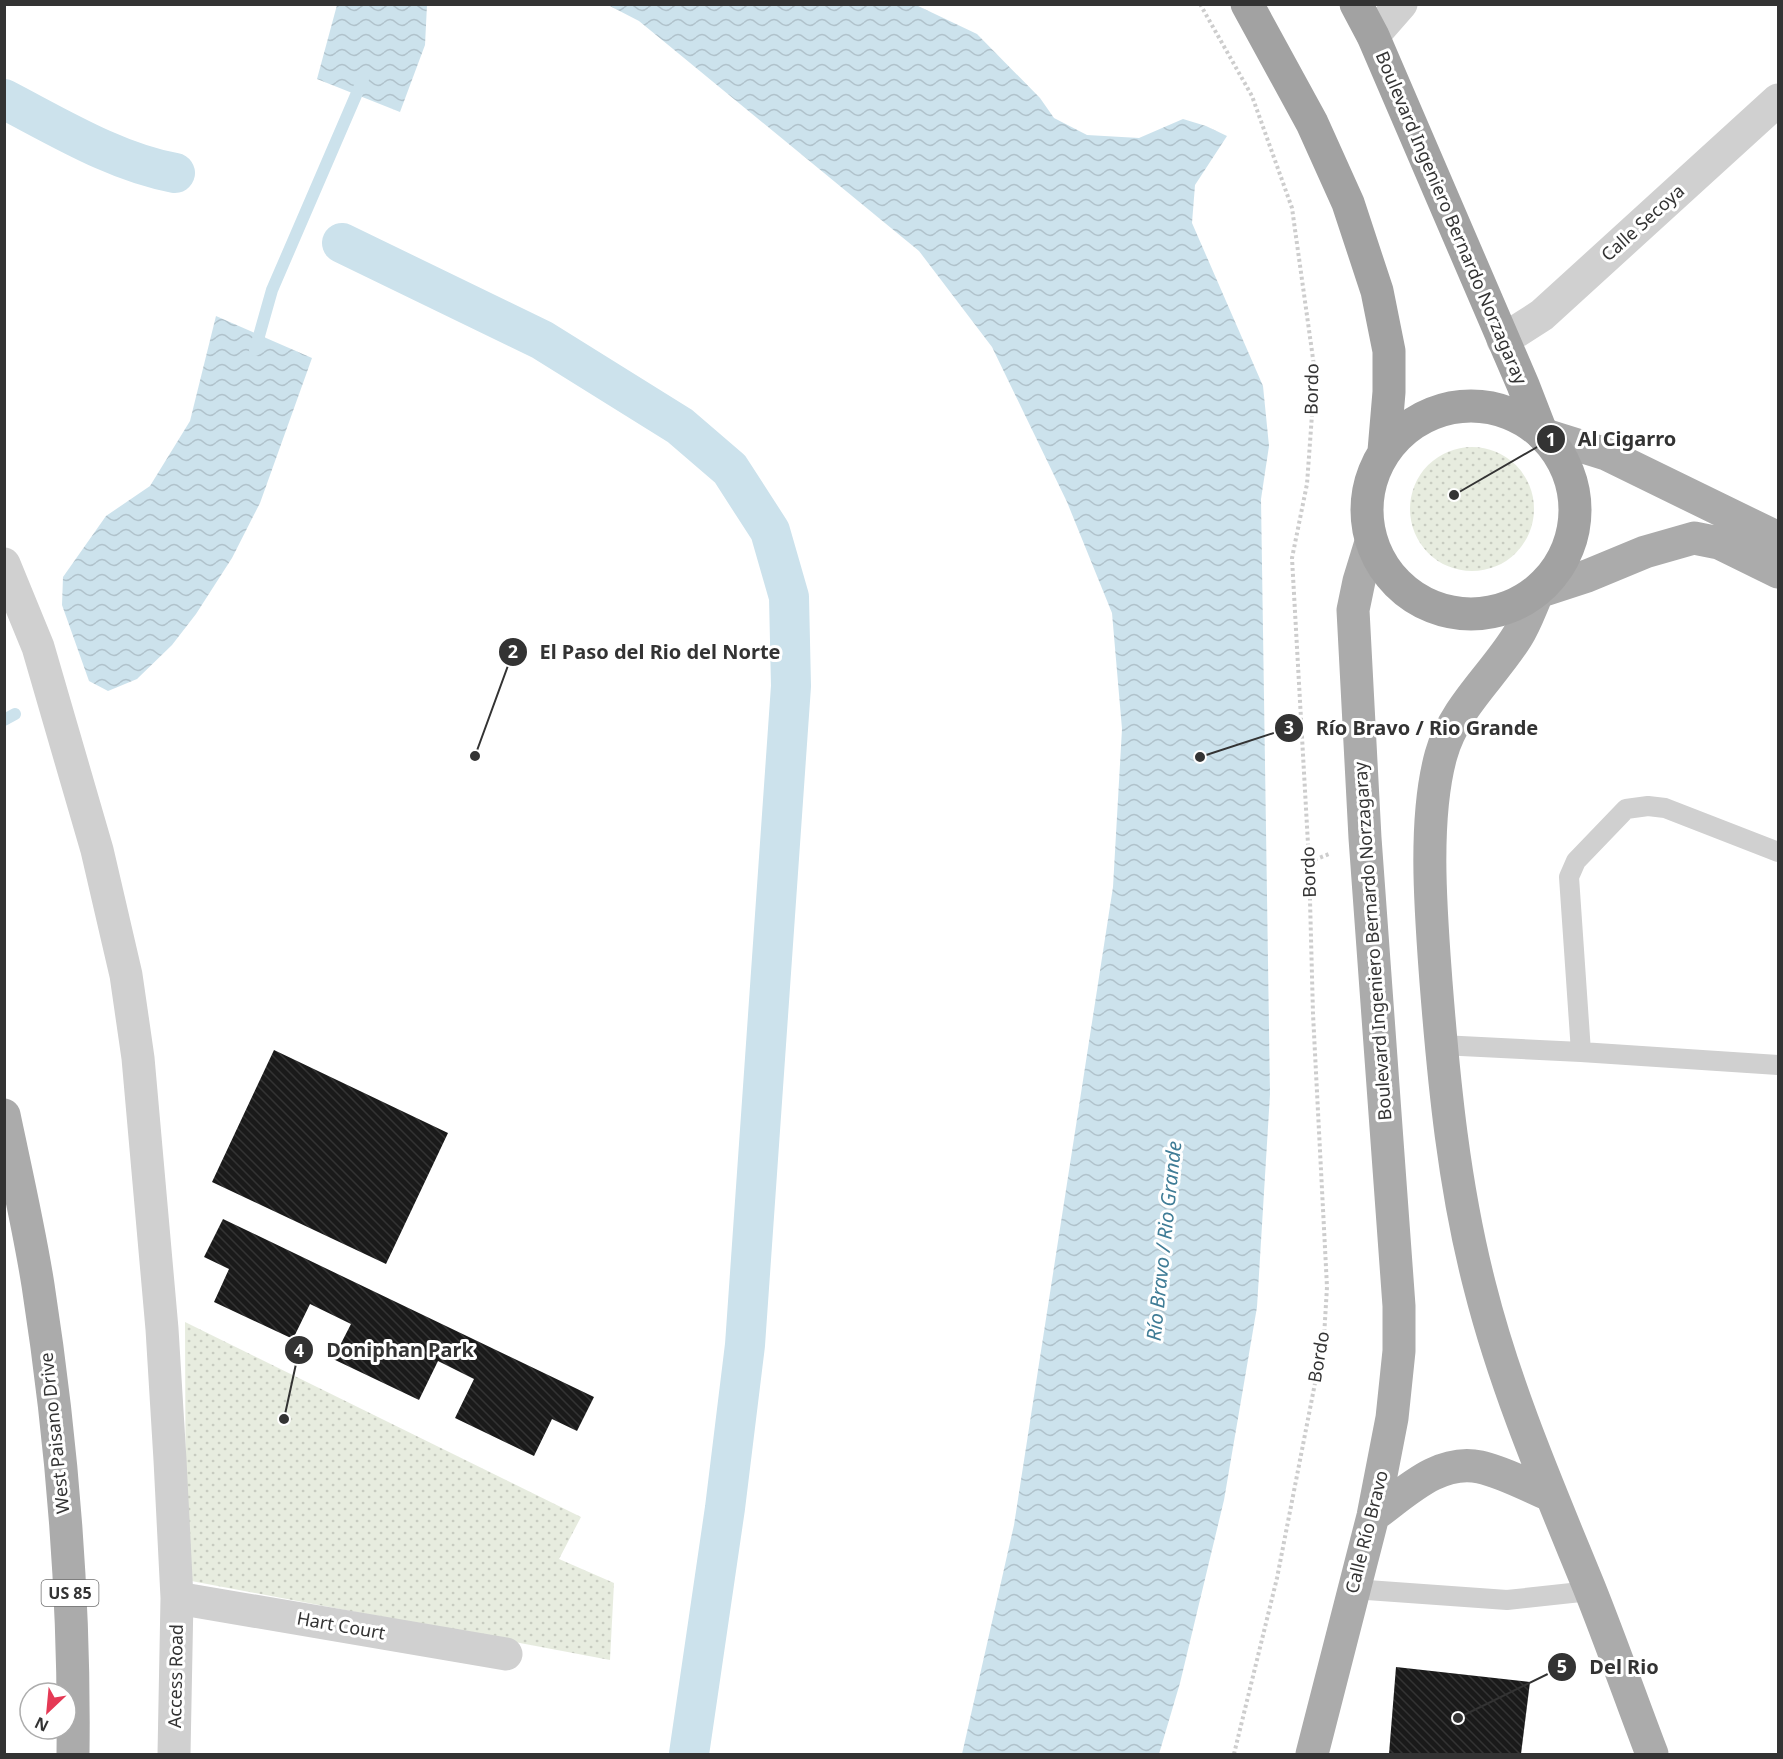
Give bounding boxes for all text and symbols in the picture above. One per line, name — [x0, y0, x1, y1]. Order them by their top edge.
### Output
street label: Boulevard Ingeniero Bernardo Norzagaray — [1371, 47, 1534, 389]
street label: Calle Secoya — [1596, 179, 1689, 266]
street label: Bordo — [1299, 363, 1323, 415]
callout: Al Cigarro — [1536, 420, 1688, 458]
text: Al Cigarro — [1578, 425, 1676, 452]
text: 1 — [1546, 427, 1556, 451]
callout: El Paso del Rio del Norte — [498, 633, 793, 671]
text: El Paso del Rio del Norte — [539, 638, 781, 665]
text: 2 — [508, 639, 518, 663]
callout: Río Bravo / Rio Grande — [1274, 709, 1550, 747]
text: Río Bravo / Rio Grande — [1316, 714, 1538, 741]
text: 3 — [1284, 715, 1294, 739]
street label: Boulevard Ingeniero Bernardo Norzagaray — [1347, 760, 1397, 1121]
street label: Bordo — [1295, 846, 1321, 898]
water label: Río Bravo / Rio Grande — [1140, 1140, 1187, 1342]
street label: Bordo — [1302, 1329, 1334, 1384]
callout: Doniphan Park — [284, 1331, 486, 1369]
text: Doniphan Park — [326, 1336, 474, 1363]
text: 4 — [294, 1338, 304, 1362]
street label: West Paisano Drive — [34, 1351, 74, 1515]
street label: Calle Río Bravo — [1339, 1468, 1393, 1596]
road number: US 85 — [42, 1580, 98, 1606]
street label: Hart Court — [295, 1605, 388, 1645]
street label: Access Road — [162, 1624, 188, 1728]
callout: Del Rio — [1547, 1648, 1671, 1686]
text: Del Rio — [1589, 1653, 1659, 1680]
text: 5 — [1557, 1654, 1567, 1678]
north arrow — [18, 1681, 78, 1741]
text: N — [31, 1712, 52, 1737]

